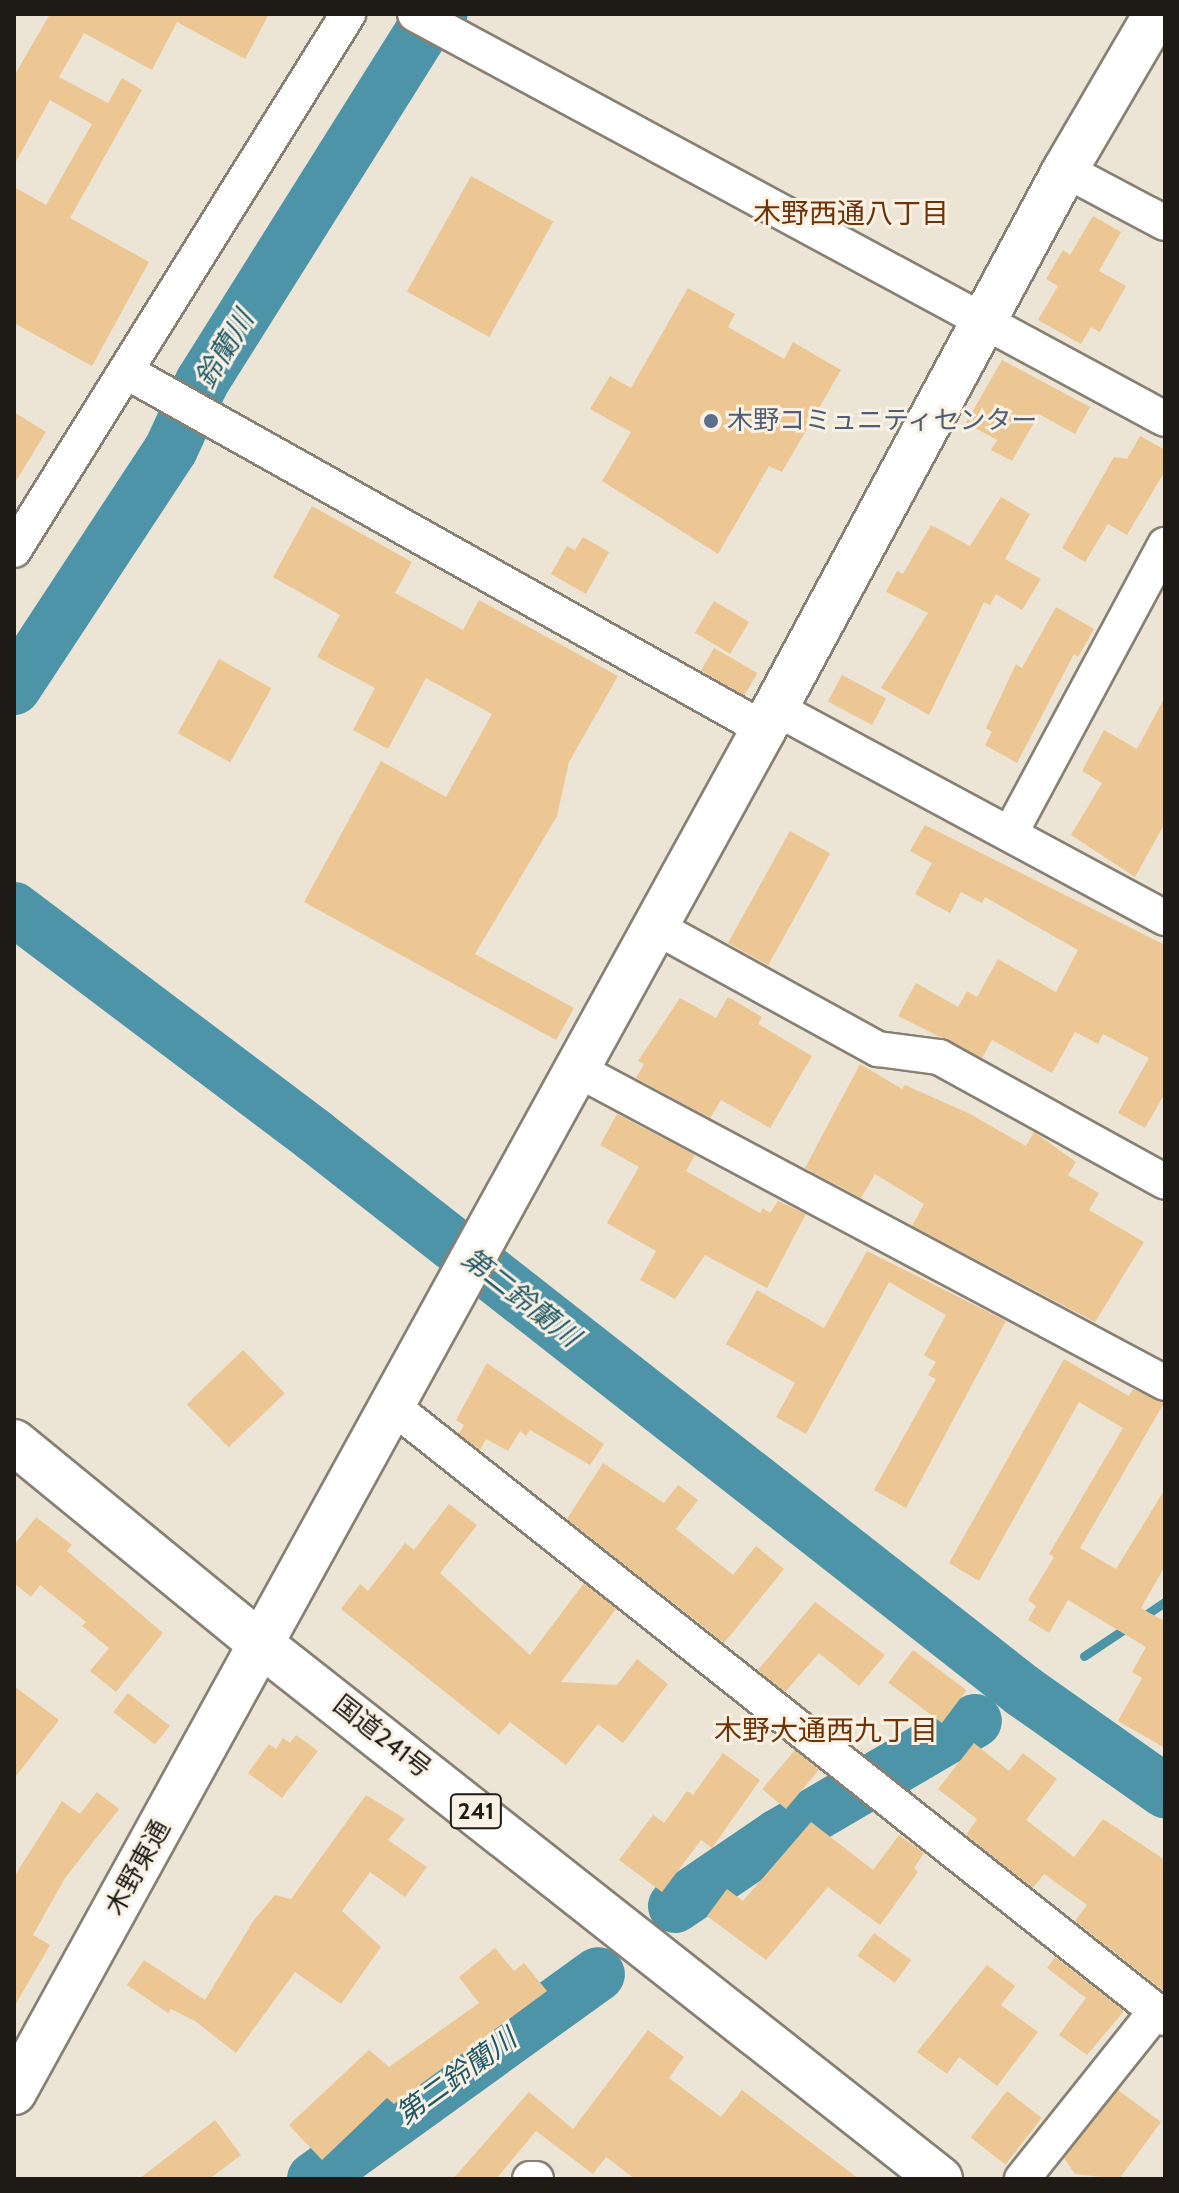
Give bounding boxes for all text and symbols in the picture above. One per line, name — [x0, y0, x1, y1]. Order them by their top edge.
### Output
district label: 木野西通八丁目 — [753, 196, 949, 230]
water label: 鈴蘭川 — [188, 304, 260, 394]
place label: 木野コミュニティセンター — [727, 405, 1039, 437]
marker: 木野コミュニティセンター — [702, 412, 720, 430]
water label: 第二鈴蘭川 — [455, 1241, 587, 1353]
street label: 国道241号 — [327, 1689, 437, 1785]
district label: 木野大通西九丁目 — [714, 1713, 938, 1747]
road number: 241 — [448, 1791, 504, 1831]
street label: 木野東通 — [99, 1815, 177, 1921]
water label: 第二鈴蘭川 — [389, 2021, 523, 2131]

